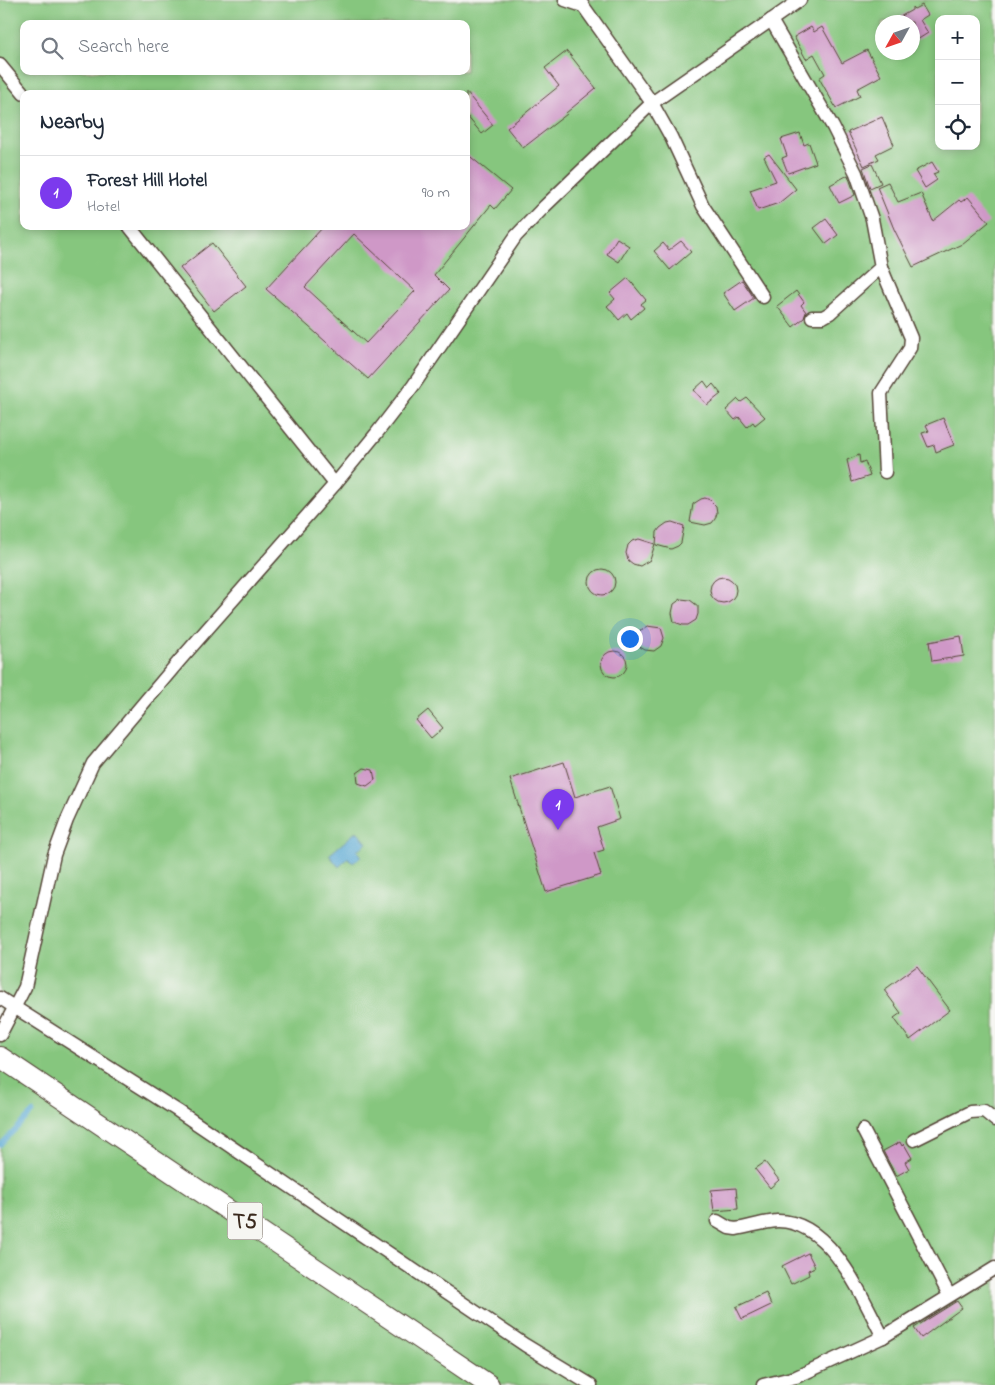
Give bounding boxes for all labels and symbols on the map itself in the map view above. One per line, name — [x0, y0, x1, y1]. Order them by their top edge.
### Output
north arrow — [875, 15, 920, 60]
your location — [617, 626, 643, 652]
pin: 1 — [542, 789, 574, 830]
road number: T5 — [228, 1202, 262, 1240]

